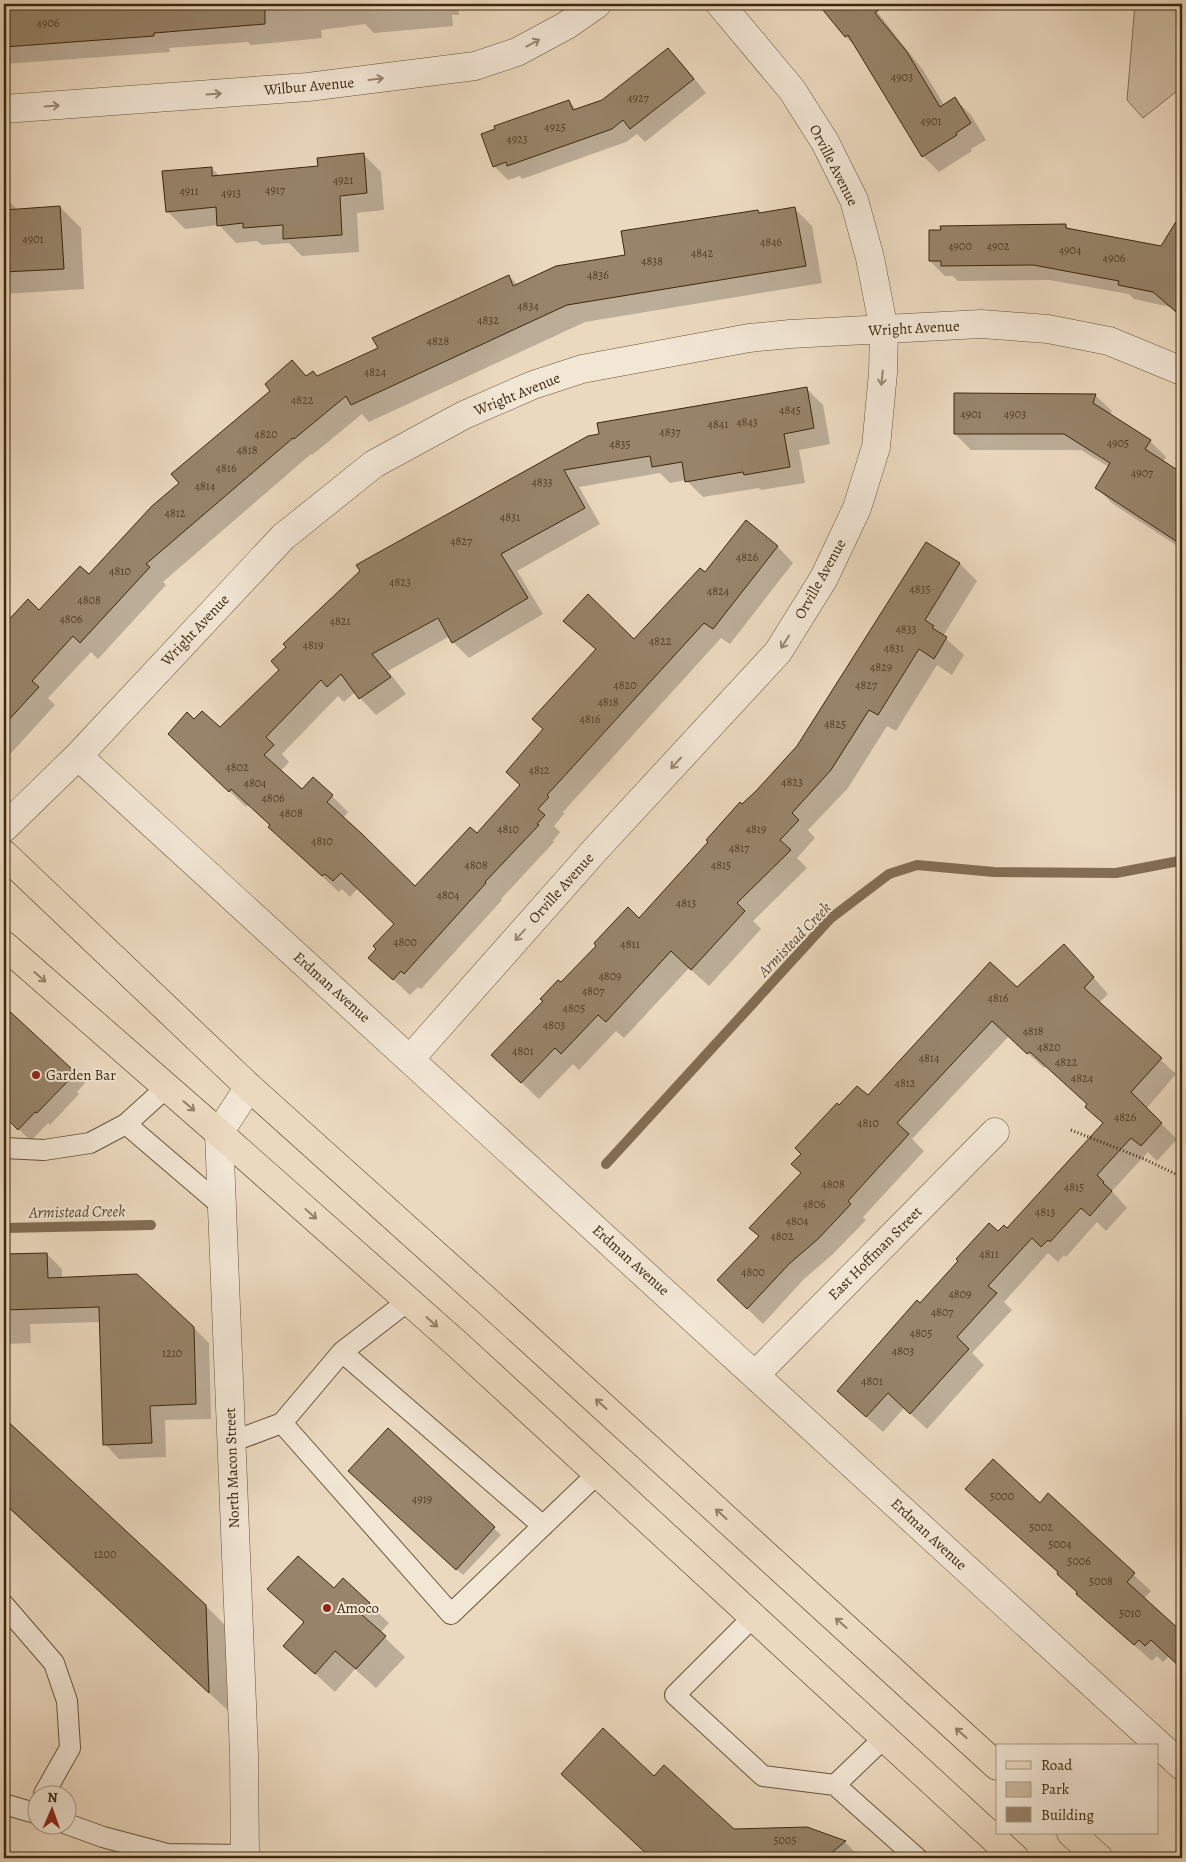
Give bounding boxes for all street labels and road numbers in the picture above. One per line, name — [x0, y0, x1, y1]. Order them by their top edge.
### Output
street label: Wilbur Avenue — [262, 72, 355, 100]
street label: Orville Avenue — [805, 121, 863, 209]
street label: Wright Avenue — [867, 316, 960, 340]
street label: Wright Avenue — [470, 367, 563, 421]
street label: Orville Avenue — [790, 535, 850, 623]
street label: Wright Avenue — [156, 590, 234, 671]
street label: Orville Avenue — [524, 848, 598, 928]
street label: Erdman Avenue — [289, 947, 375, 1027]
street label: East Hoffman Street — [824, 1202, 926, 1304]
street label: Erdman Avenue — [588, 1220, 674, 1300]
street label: North Macon Street — [220, 1407, 244, 1529]
street label: Erdman Avenue — [887, 1493, 972, 1575]

